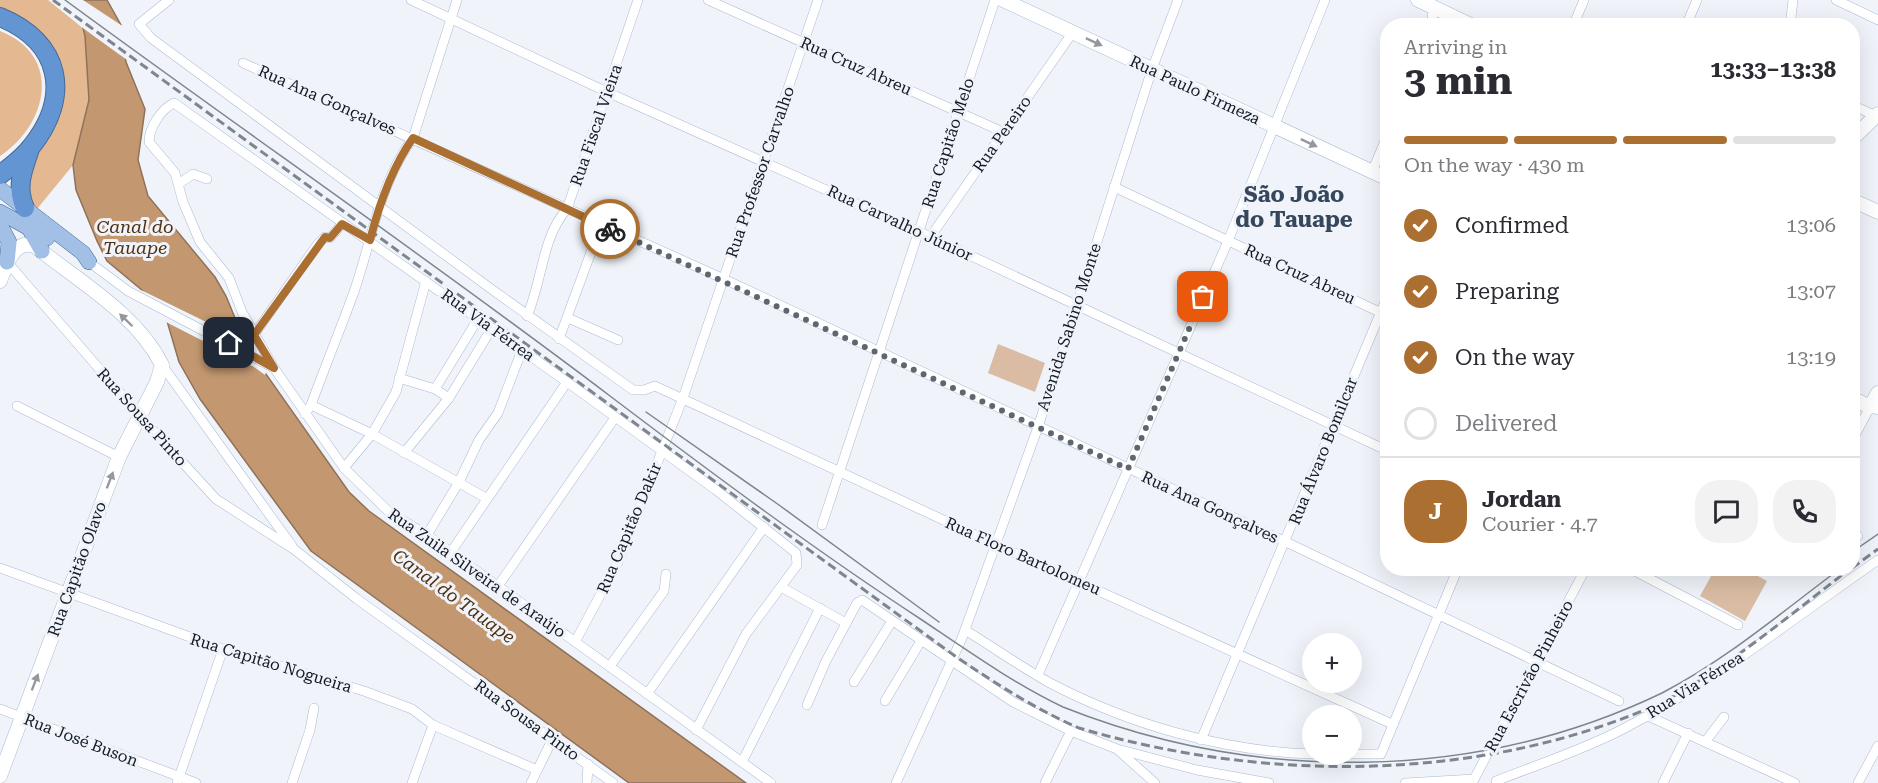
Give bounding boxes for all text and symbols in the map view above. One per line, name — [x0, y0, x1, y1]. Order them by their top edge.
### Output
street label: Rua Cruz Abreu — [797, 33, 915, 99]
text: Arriving in — [1404, 35, 1507, 59]
one-way arrow — [1086, 38, 1103, 47]
street label: Rua Paulo Firmeza — [1127, 51, 1263, 129]
text: 13:33–13:38 — [1710, 57, 1836, 82]
text: 3 min — [1404, 58, 1512, 104]
street label: Rua Ana Gonçalves — [255, 61, 399, 139]
street label: Rua Fiscal Vieira — [566, 61, 626, 188]
street label: Rua Capitão Melo — [918, 75, 978, 211]
street label: Rua Professor Carvalho — [722, 84, 798, 260]
street label: Rua Pereiro — [969, 92, 1035, 176]
one-way arrow — [1300, 138, 1317, 147]
text: On the way · 430 m — [1404, 153, 1585, 177]
street label: Rua Carvalho Júnior — [824, 181, 976, 265]
district label: São João do Tauape — [1235, 182, 1353, 232]
courier — [580, 199, 640, 259]
icon: check — [1404, 209, 1437, 242]
icon: bike — [594, 213, 627, 246]
text: Confirmed — [1455, 213, 1569, 238]
text: 13:06 — [1786, 213, 1836, 237]
water label: Canal do Tauape — [96, 216, 174, 258]
street label: Rua Cruz Abreu — [1242, 240, 1358, 308]
street label: Avenida Sabino Monte — [1033, 241, 1105, 413]
pin — [1177, 271, 1228, 322]
icon: check — [1404, 275, 1437, 308]
text: Preparing — [1455, 279, 1559, 304]
text: 13:07 — [1786, 279, 1836, 303]
icon: bag — [1186, 280, 1219, 313]
street label: Rua Via Férrea — [438, 285, 539, 365]
one-way arrow — [119, 313, 133, 327]
pin — [203, 317, 254, 368]
icon: home — [212, 326, 245, 359]
icon: check — [1404, 341, 1437, 374]
text: On the way — [1455, 345, 1575, 370]
text: 13:19 — [1786, 345, 1836, 369]
street label: Rua Sousa Pinto — [93, 364, 191, 470]
street label: Rua Álvaro Bomilcar — [1285, 374, 1361, 527]
text: Delivered — [1455, 411, 1557, 436]
street label: Rua Capitão Dakir — [593, 459, 665, 596]
street label: Rua Ana Gonçalves — [1139, 467, 1282, 547]
one-way arrow — [105, 470, 115, 488]
button: chat — [1695, 480, 1758, 543]
button: phone — [1773, 480, 1836, 543]
text: Jordan — [1482, 487, 1561, 512]
street label: Rua Capitão Olavo — [44, 499, 110, 639]
text: J — [1429, 499, 1442, 524]
street label: Rua Zuila Silveira de Araújo — [385, 504, 569, 642]
text: Courier · 4.7 — [1482, 512, 1598, 536]
street label: Rua Floro Bartolomeu — [942, 513, 1104, 599]
water label: Canal do Tauape — [389, 545, 519, 647]
street label: Rua Escrivão Pinheiro — [1481, 597, 1577, 755]
street label: Rua Capitão Nogueira — [188, 629, 354, 697]
map controls — [1302, 633, 1362, 765]
button: + — [1302, 633, 1362, 693]
street label: Rua Via Férrea — [1643, 647, 1747, 722]
one-way arrow — [31, 673, 40, 691]
street label: Rua Sousa Pinto — [471, 676, 583, 765]
button: − — [1302, 705, 1362, 765]
street label: Rua José Buson — [21, 710, 141, 770]

